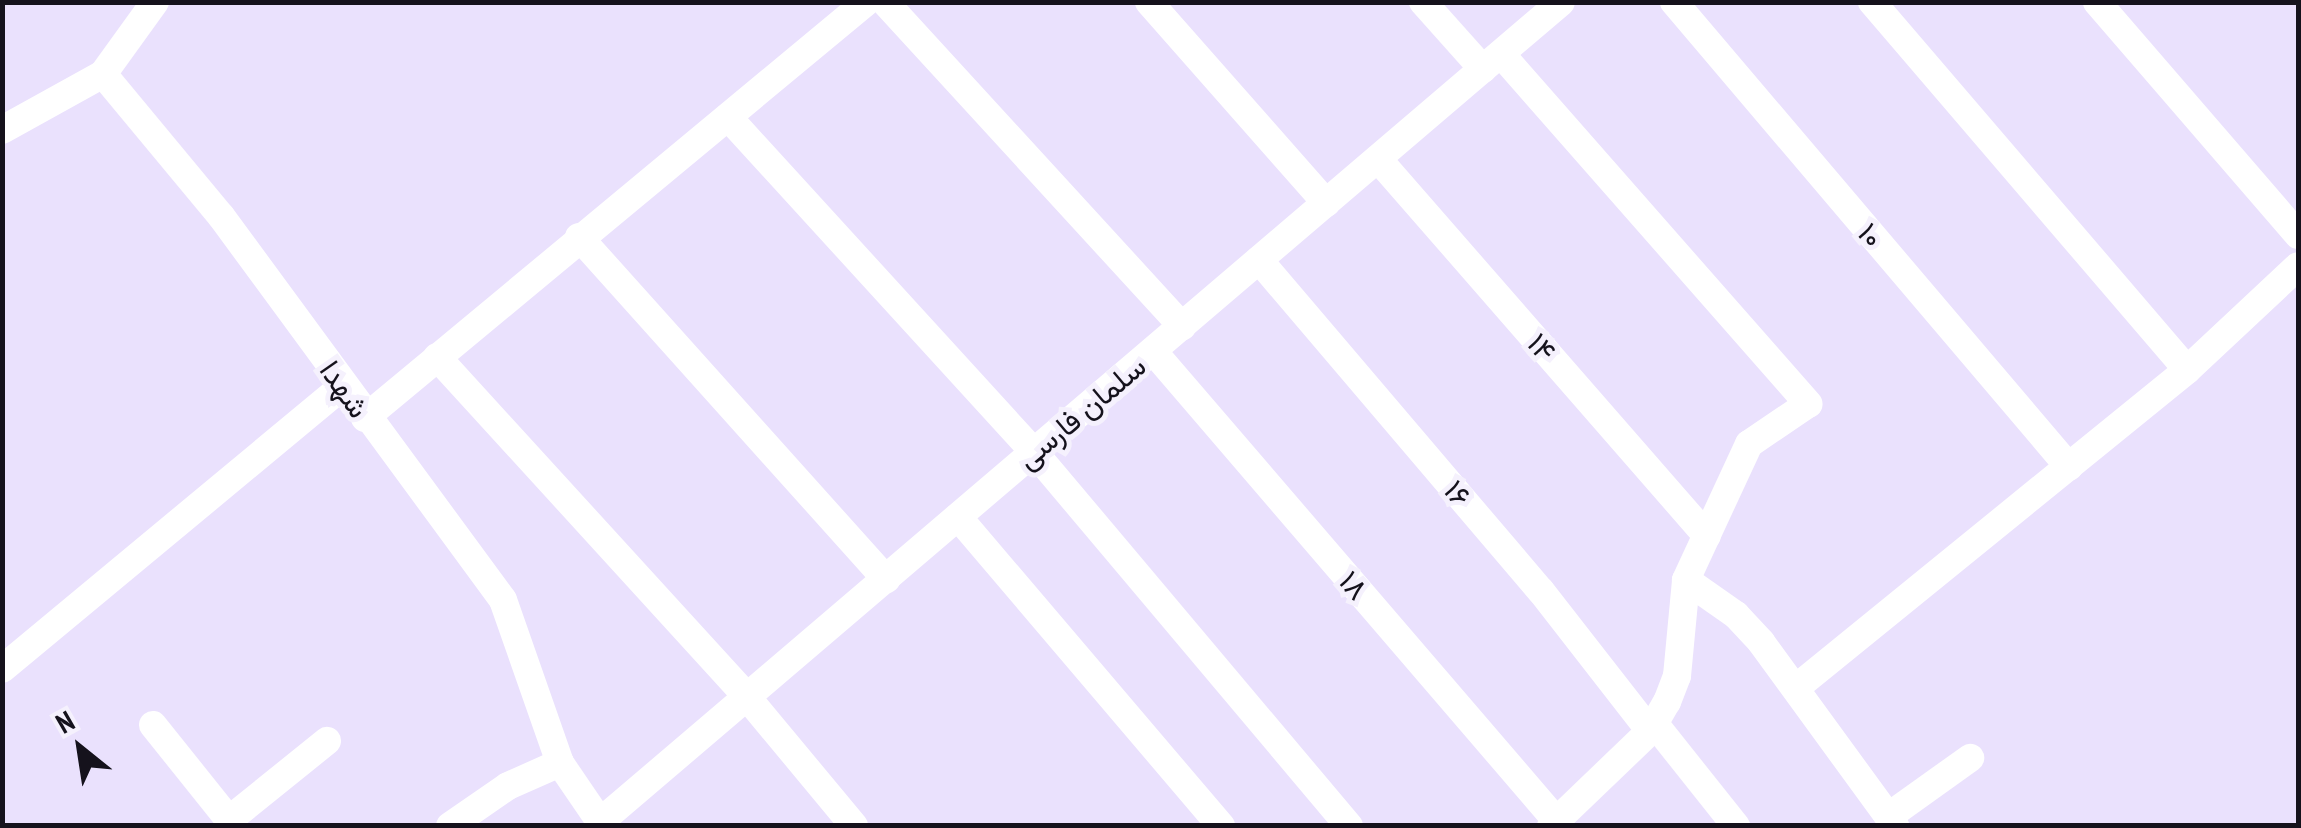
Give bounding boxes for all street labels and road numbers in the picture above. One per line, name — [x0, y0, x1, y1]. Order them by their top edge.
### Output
street label: ۱۰ — [1850, 215, 1892, 255]
street label: ۱۴ — [1520, 325, 1564, 369]
street label: سلمان فارسی — [1009, 348, 1153, 476]
street label: شهدا — [313, 353, 377, 425]
street label: ۱۶ — [1437, 473, 1479, 513]
street label: ۱۸ — [1332, 563, 1376, 607]

